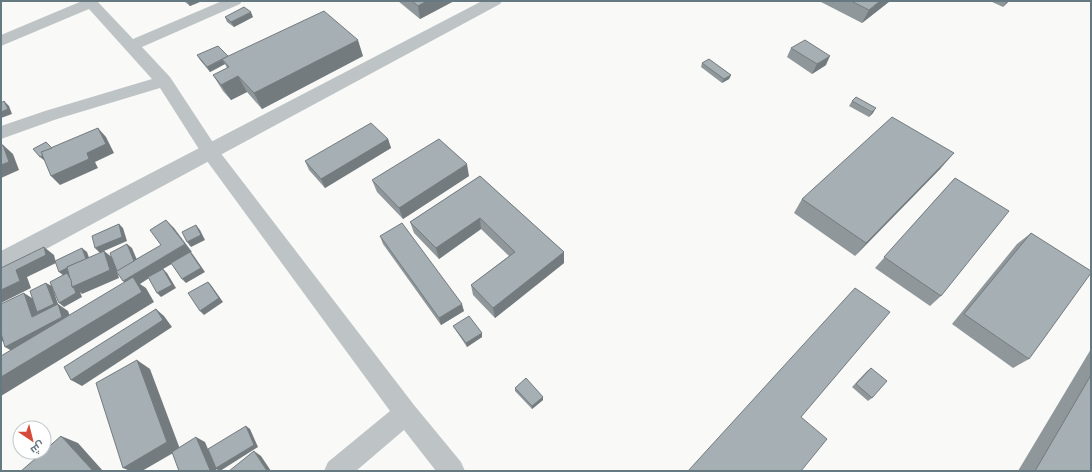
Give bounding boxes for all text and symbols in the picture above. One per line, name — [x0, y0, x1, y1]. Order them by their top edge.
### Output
north arrow — [12, 420, 52, 460]
text: ش — [28, 438, 47, 457]

